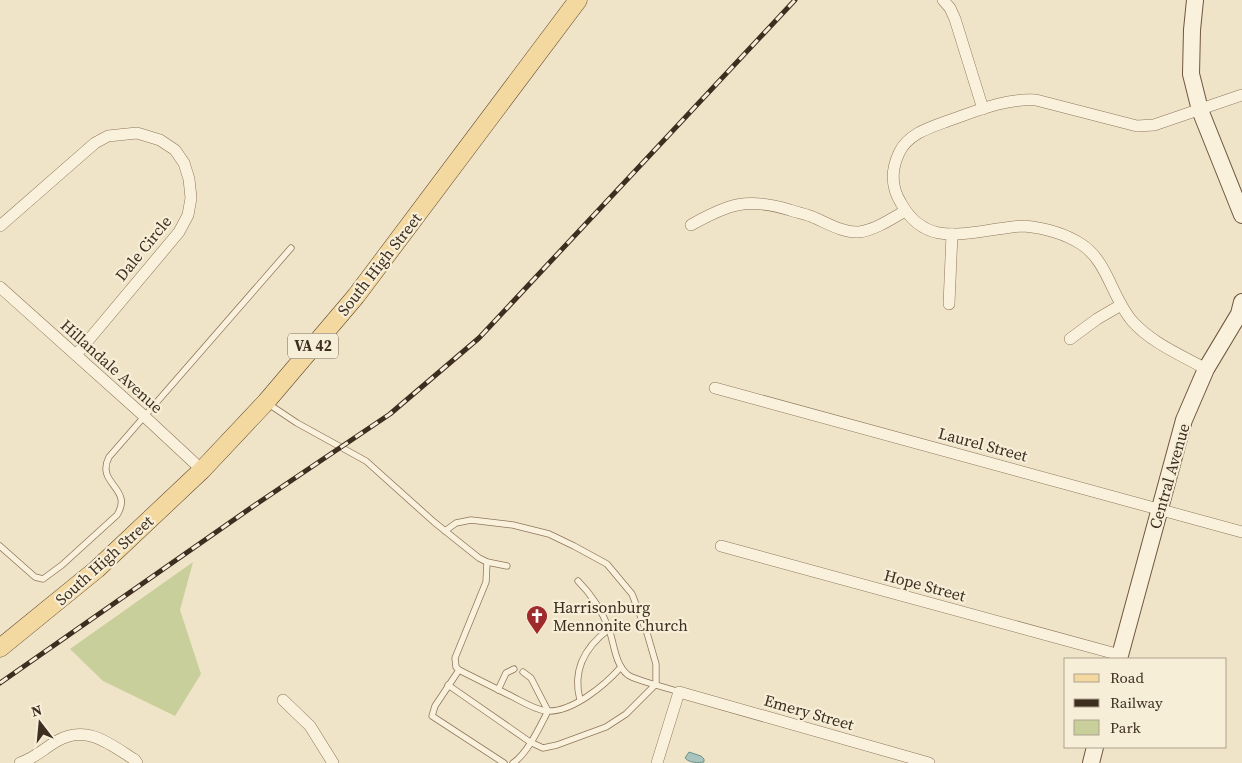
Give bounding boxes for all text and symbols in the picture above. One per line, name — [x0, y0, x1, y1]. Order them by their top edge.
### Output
street label: South High Street — [332, 207, 427, 320]
street label: Dale Circle — [110, 211, 176, 285]
street label: Hillandale Avenue — [56, 314, 168, 418]
road number: VA 42 — [288, 334, 338, 358]
street label: Central Avenue — [1143, 421, 1195, 531]
street label: Laurel Street — [936, 422, 1031, 467]
street label: South High Street — [50, 510, 158, 610]
street label: Hope Street — [882, 564, 969, 607]
place label: Harrisonburg Mennonite Church — [553, 596, 688, 636]
church icon: Harrisonburg Mennonite Church — [525, 604, 549, 635]
legend — [1064, 658, 1227, 748]
text: Road — [1110, 667, 1144, 688]
street label: Emery Street — [762, 689, 857, 736]
text: Railway — [1110, 692, 1163, 713]
north arrow — [15, 698, 65, 748]
text: N — [29, 699, 44, 722]
text: Park — [1110, 717, 1142, 738]

